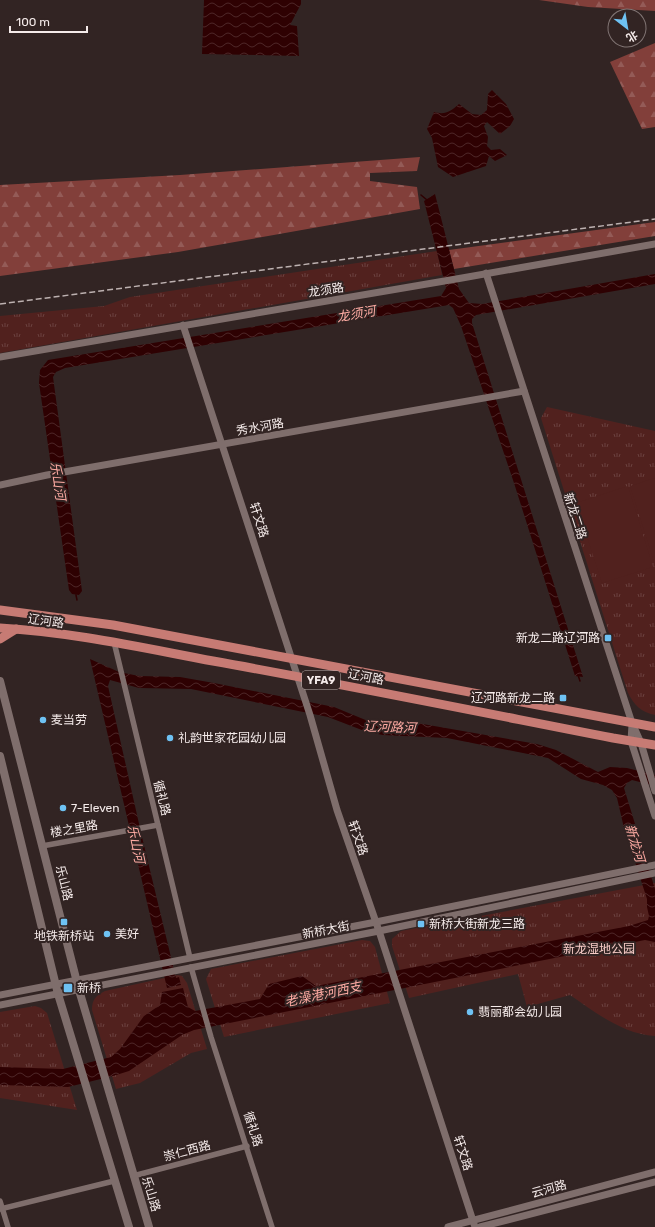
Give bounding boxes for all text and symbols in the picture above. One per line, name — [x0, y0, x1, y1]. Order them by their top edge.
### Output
scale bar — [10, 8, 87, 34]
north arrow — [607, 8, 647, 48]
text: 100 m — [16, 15, 50, 29]
text: 北 — [624, 28, 640, 45]
street label: 龙须路 — [307, 280, 345, 300]
water label: 龙须河 — [335, 303, 379, 325]
street label: 秀水河路 — [235, 416, 285, 438]
water label: 乐山河 — [48, 461, 69, 504]
street label: 新龙二路 — [561, 491, 589, 541]
street label: 轩文路 — [247, 501, 271, 539]
street label: 辽河路 — [27, 612, 65, 630]
place label: 新龙二路辽河路 — [516, 631, 600, 645]
marker: 新龙二路辽河路 — [603, 633, 613, 643]
street label: 辽河路 — [347, 667, 385, 687]
road number: YFA9 — [302, 671, 340, 689]
place label: 辽河路新龙二路 — [471, 691, 555, 705]
marker: 辽河路新龙二路 — [558, 693, 568, 703]
place label: 麦当劳 — [51, 713, 87, 727]
marker: 麦当劳 — [38, 715, 48, 725]
water label: 辽河路河 — [364, 719, 419, 736]
place label: 礼韵世家花园幼儿园 — [178, 731, 286, 745]
marker: 礼韵世家花园幼儿园 — [165, 733, 175, 743]
street label: 循礼路 — [151, 779, 173, 817]
place label: 7-Eleven — [71, 801, 120, 815]
marker: 7-Eleven — [58, 803, 68, 813]
street label: 楼之里路 — [49, 818, 99, 840]
street label: 轩文路 — [346, 819, 370, 857]
water label: 新龙河 — [622, 822, 649, 867]
water label: 乐山河 — [125, 823, 148, 868]
street label: 乐山路 — [53, 864, 75, 902]
marker: 地铁新桥站 — [59, 917, 69, 927]
place label: 新桥大街新龙三路 — [429, 917, 525, 931]
street label: 新桥大街 — [301, 919, 351, 941]
marker: 新桥大街新龙三路 — [416, 919, 426, 929]
place label: 美好 — [115, 927, 139, 941]
place label: 地铁新桥站 — [34, 929, 94, 943]
marker: 美好 — [102, 929, 112, 939]
park label: 新龙湿地公园 — [563, 942, 635, 956]
water label: 老澡港河西支 — [283, 978, 365, 1009]
place label: 新桥 — [77, 981, 101, 995]
marker: 新桥 — [62, 982, 74, 994]
place label: 翡丽都会幼儿园 — [478, 1005, 562, 1019]
marker: 翡丽都会幼儿园 — [465, 1007, 475, 1017]
street label: 循礼路 — [241, 1110, 265, 1148]
street label: 轩文路 — [451, 1134, 475, 1172]
street label: 崇仁西路 — [162, 1138, 212, 1164]
street label: 乐山路 — [139, 1175, 163, 1213]
street label: 云河路 — [530, 1178, 568, 1200]

